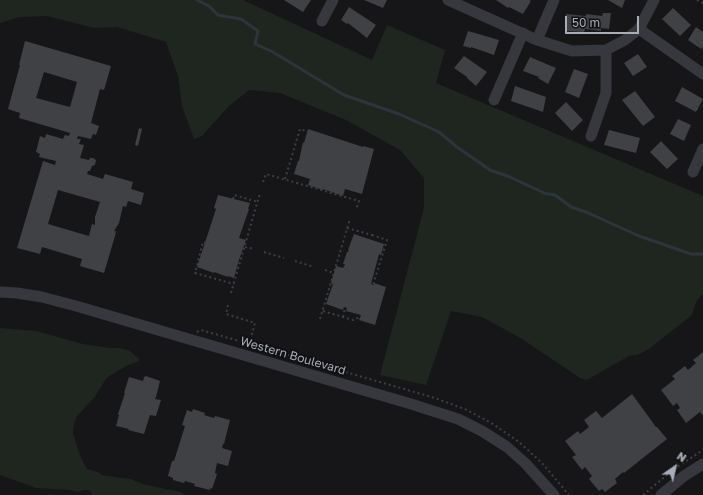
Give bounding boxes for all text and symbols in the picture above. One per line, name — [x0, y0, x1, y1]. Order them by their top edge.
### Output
scale bar — [567, 8, 641, 34]
text: 50 m — [572, 15, 600, 30]
street label: Western Boulevard — [239, 334, 347, 378]
north arrow — [655, 447, 695, 487]
text: N — [675, 449, 689, 464]

